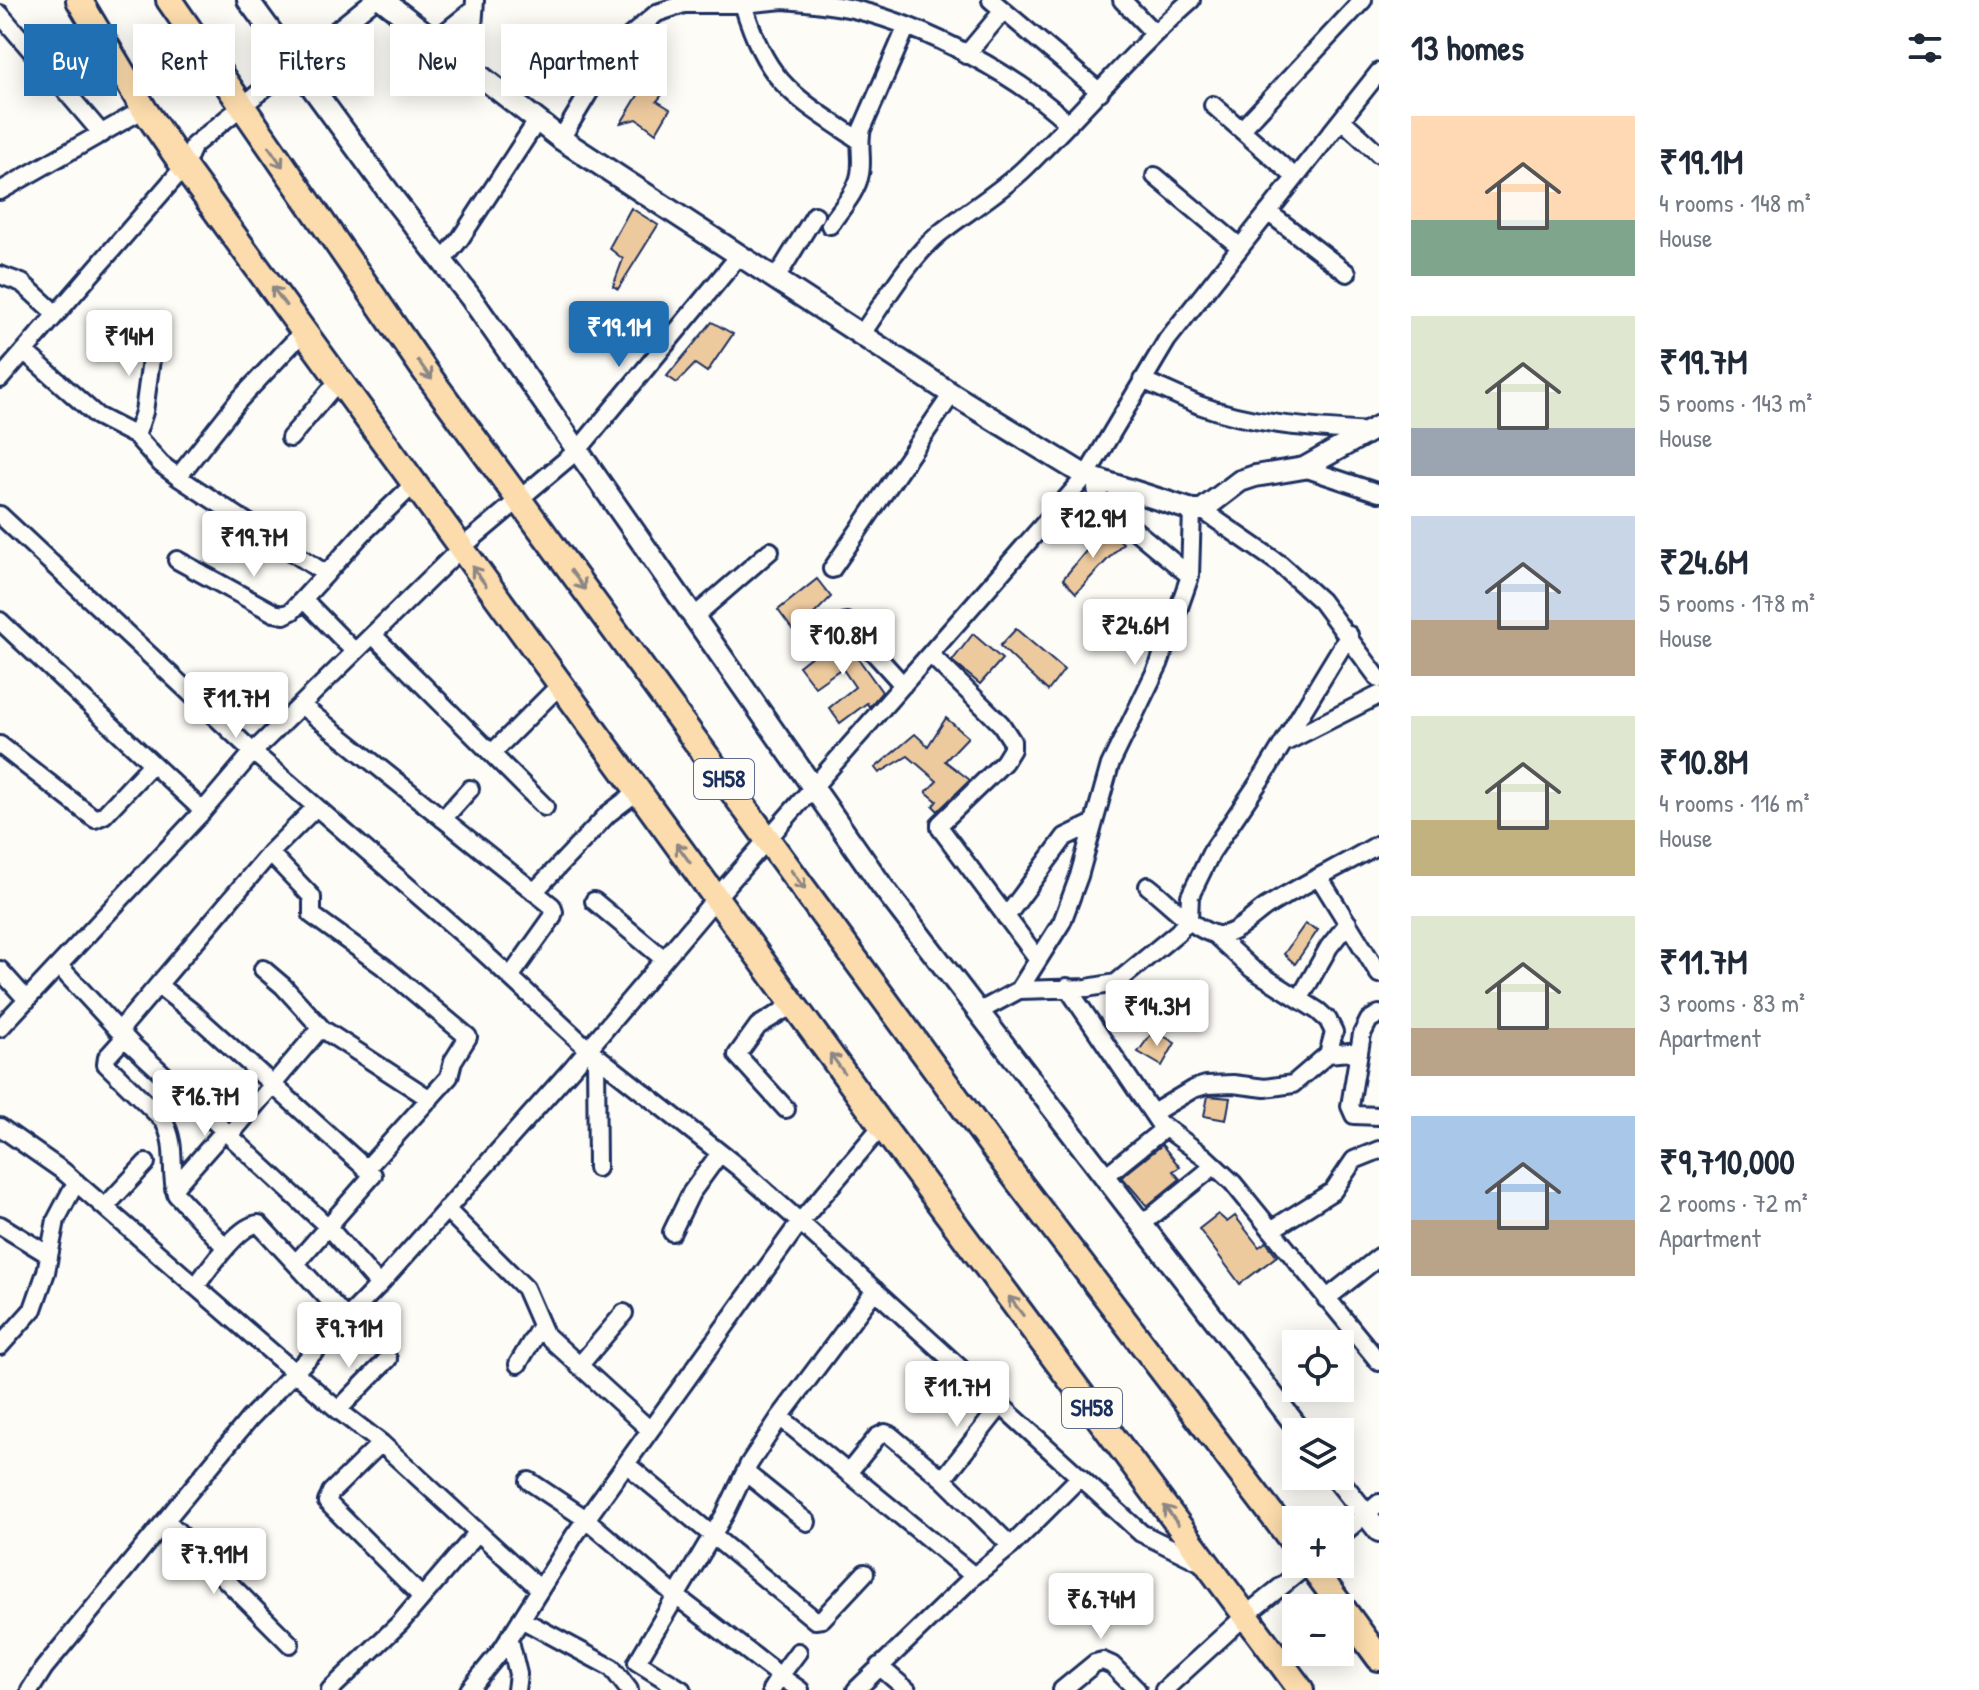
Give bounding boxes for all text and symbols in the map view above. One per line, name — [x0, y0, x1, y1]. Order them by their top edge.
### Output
chip: Buy — [24, 24, 117, 96]
chip: Rent — [133, 24, 235, 96]
chip: Filters — [251, 24, 374, 96]
chip: New — [390, 24, 485, 96]
chip: Apartment — [501, 24, 667, 96]
text: 13 homes — [1411, 25, 1524, 71]
icon: filters — [1903, 26, 1947, 70]
text: ₹19.1M — [1659, 139, 1743, 185]
one-way arrow — [268, 146, 284, 168]
icon: home — [1475, 148, 1571, 244]
text: 4 rooms · 148 m² — [1659, 185, 1811, 220]
text: House — [1659, 220, 1712, 255]
one-way arrow — [270, 286, 287, 308]
pin: ₹19.1M — [554, 301, 684, 369]
text: ₹19.1M — [587, 309, 651, 344]
pin: ₹14M — [82, 310, 176, 378]
text: ₹14M — [104, 318, 154, 353]
text: ₹19.7M — [1659, 339, 1748, 385]
icon: home — [1475, 348, 1571, 444]
one-way arrow — [417, 359, 433, 381]
text: 5 rooms · 143 m² — [1659, 385, 1812, 420]
text: House — [1659, 420, 1712, 455]
pin: ₹12.9M — [1028, 492, 1158, 560]
text: ₹12.9M — [1059, 500, 1127, 535]
pin: ₹19.7M — [189, 511, 319, 579]
text: ₹19.7M — [220, 519, 288, 554]
text: ₹24.6M — [1659, 539, 1748, 585]
icon: home — [1475, 548, 1571, 644]
one-way arrow — [471, 566, 488, 587]
one-way arrow — [569, 569, 586, 590]
text: 5 rooms · 178 m² — [1659, 585, 1815, 620]
pin: ₹24.6M — [1070, 599, 1200, 667]
text: ₹24.6M — [1101, 607, 1169, 642]
pin: ₹10.8M — [778, 609, 908, 677]
text: ₹10.8M — [809, 617, 877, 652]
text: House — [1659, 620, 1712, 655]
pin: ₹11.7M — [171, 672, 301, 740]
text: ₹11.7M — [202, 680, 270, 715]
text: ₹10.8M — [1659, 739, 1748, 785]
icon: home — [1475, 748, 1571, 844]
road number: SH58 — [694, 759, 754, 799]
text: 4 rooms · 116 m² — [1659, 785, 1809, 820]
text: House — [1659, 820, 1712, 855]
one-way arrow — [675, 843, 692, 864]
one-way arrow — [790, 869, 806, 891]
text: ₹11.7M — [1659, 939, 1747, 985]
icon: home — [1475, 948, 1571, 1044]
pin: ₹14.3M — [1092, 980, 1222, 1048]
text: 3 rooms · 83 m² — [1659, 985, 1805, 1020]
text: ₹14.3M — [1124, 988, 1190, 1023]
text: Apartment — [1659, 1020, 1761, 1055]
one-way arrow — [829, 1052, 845, 1074]
pin: ₹16.7M — [140, 1070, 270, 1138]
text: ₹16.7M — [171, 1078, 239, 1113]
text: ₹9,710,000 — [1659, 1139, 1795, 1185]
icon: home — [1475, 1148, 1571, 1244]
text: 2 rooms · 72 m² — [1659, 1185, 1808, 1220]
text: Apartment — [1659, 1220, 1761, 1255]
one-way arrow — [1007, 1296, 1024, 1317]
pin: ₹9.71M — [284, 1302, 414, 1370]
text: ₹9.71M — [315, 1310, 383, 1345]
map controls — [1282, 1330, 1354, 1666]
button: locate — [1282, 1330, 1354, 1402]
pin: ₹11.7M — [892, 1361, 1022, 1429]
text: ₹11.7M — [923, 1369, 991, 1404]
road number: SH58 — [1062, 1388, 1122, 1428]
button: layers — [1282, 1418, 1354, 1490]
one-way arrow — [1163, 1504, 1179, 1526]
button: + — [1282, 1506, 1354, 1578]
pin: ₹7.91M — [149, 1528, 279, 1596]
text: ₹7.91M — [180, 1536, 248, 1571]
pin: ₹6.74M — [1036, 1573, 1166, 1641]
text: ₹6.74M — [1067, 1581, 1135, 1616]
button: − — [1282, 1594, 1354, 1666]

